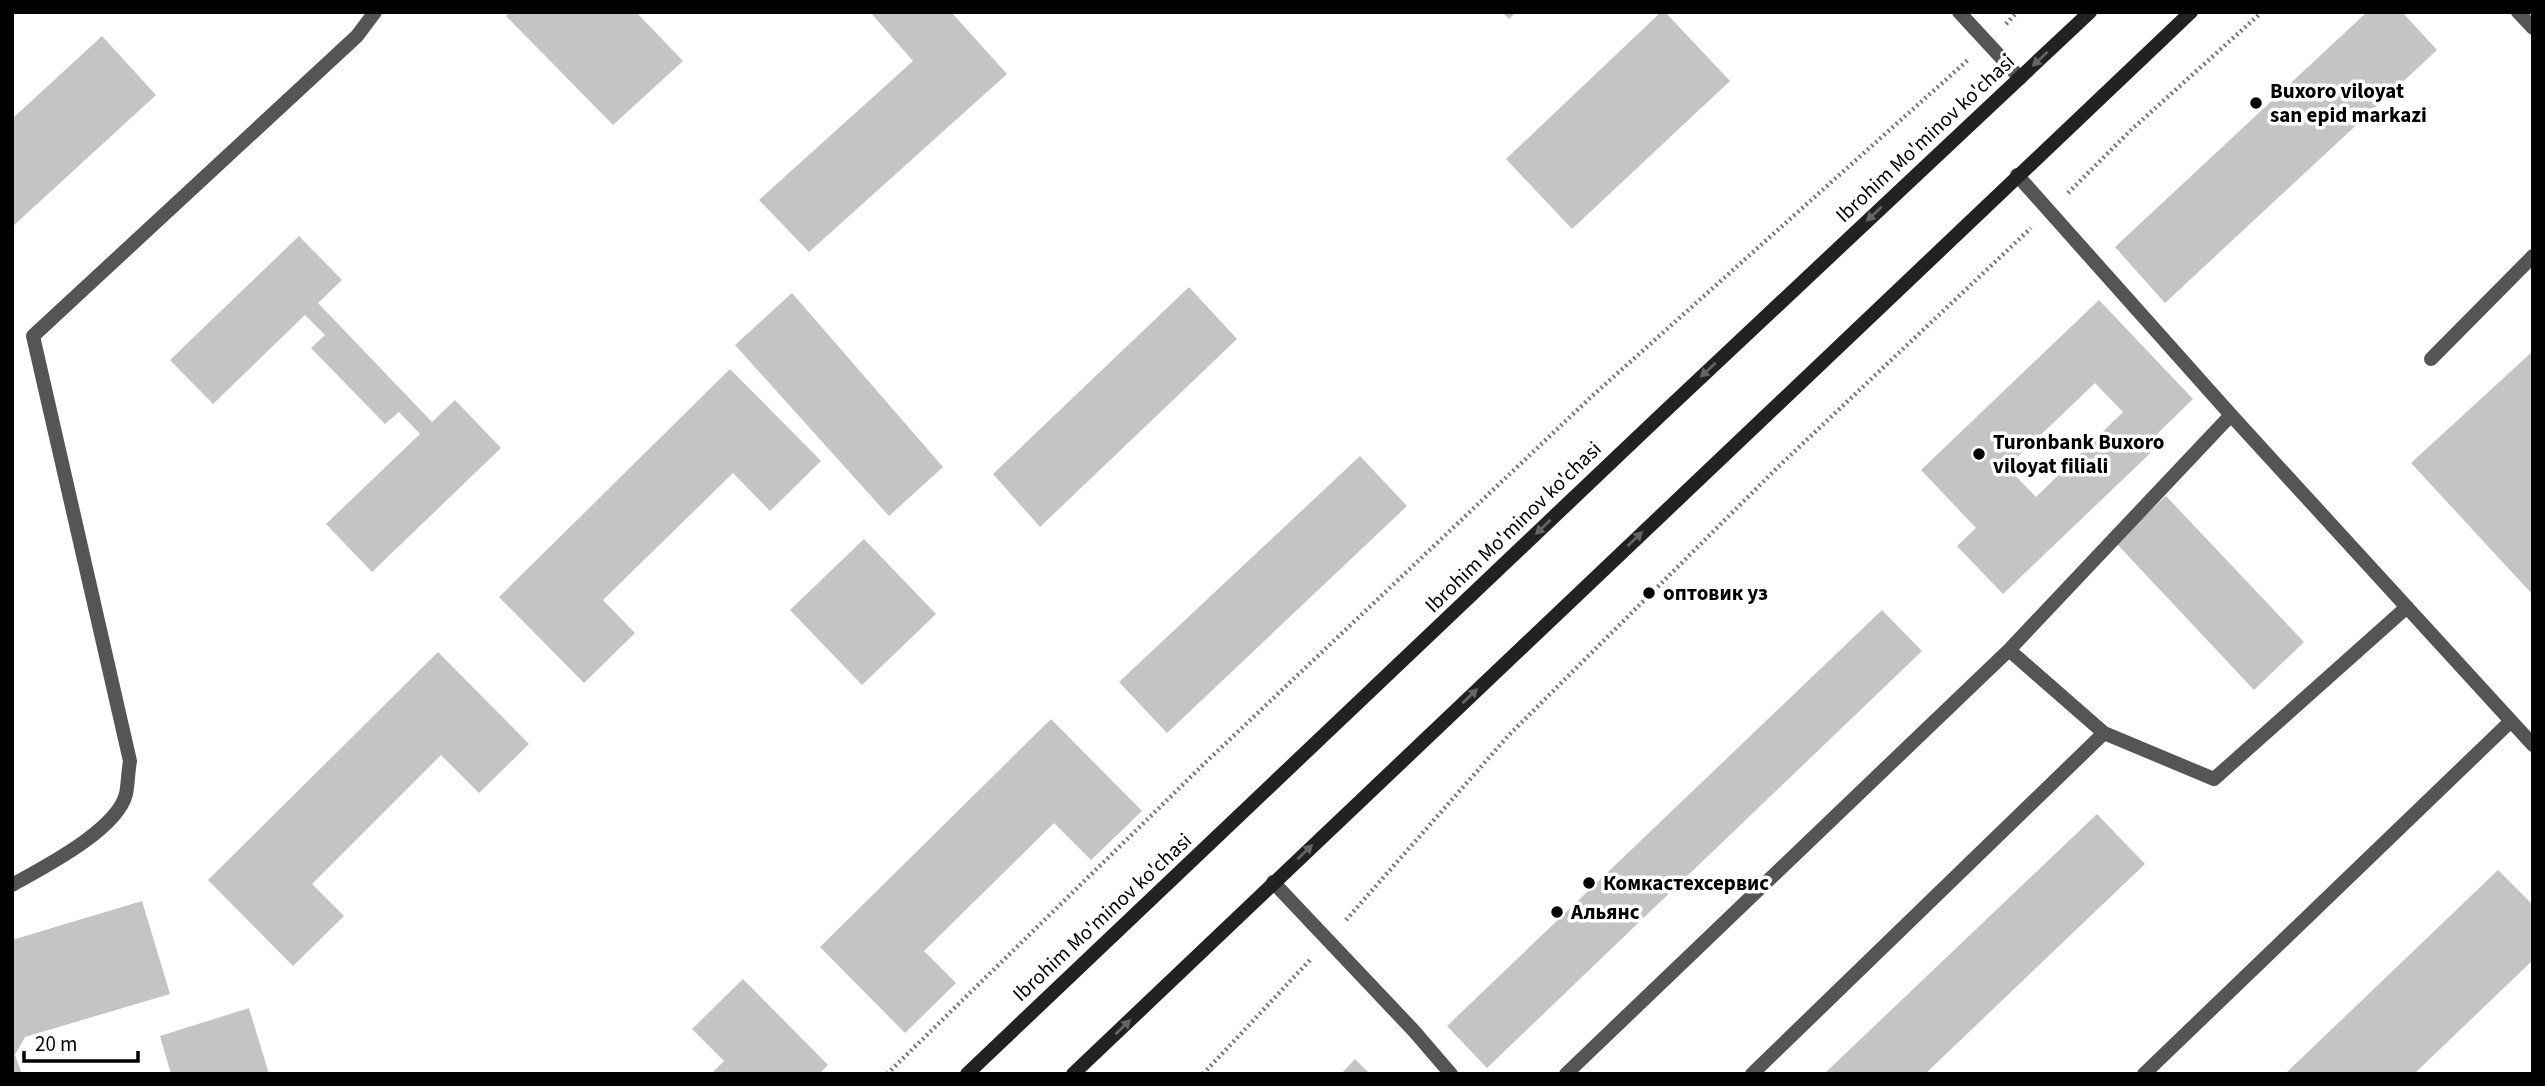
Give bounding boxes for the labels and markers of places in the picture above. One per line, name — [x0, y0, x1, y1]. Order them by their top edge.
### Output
place label: Buxoro viloyat san epid markazi — [2270, 76, 2427, 130]
marker: Buxoro viloyat san epid markazi — [2248, 95, 2264, 111]
place label: Turonbank Buxoro viloyat filiali — [1993, 427, 2164, 481]
marker: Turonbank Buxoro viloyat filiali — [1971, 446, 1987, 462]
place label: оптовик уз — [1663, 578, 1768, 608]
marker: оптовик уз — [1641, 585, 1657, 601]
place label: Комкастехсервис — [1603, 868, 1769, 898]
marker: Комкастехсервис — [1581, 875, 1597, 891]
place label: Альянс — [1570, 897, 1640, 927]
marker: Альянс — [1549, 904, 1565, 920]

